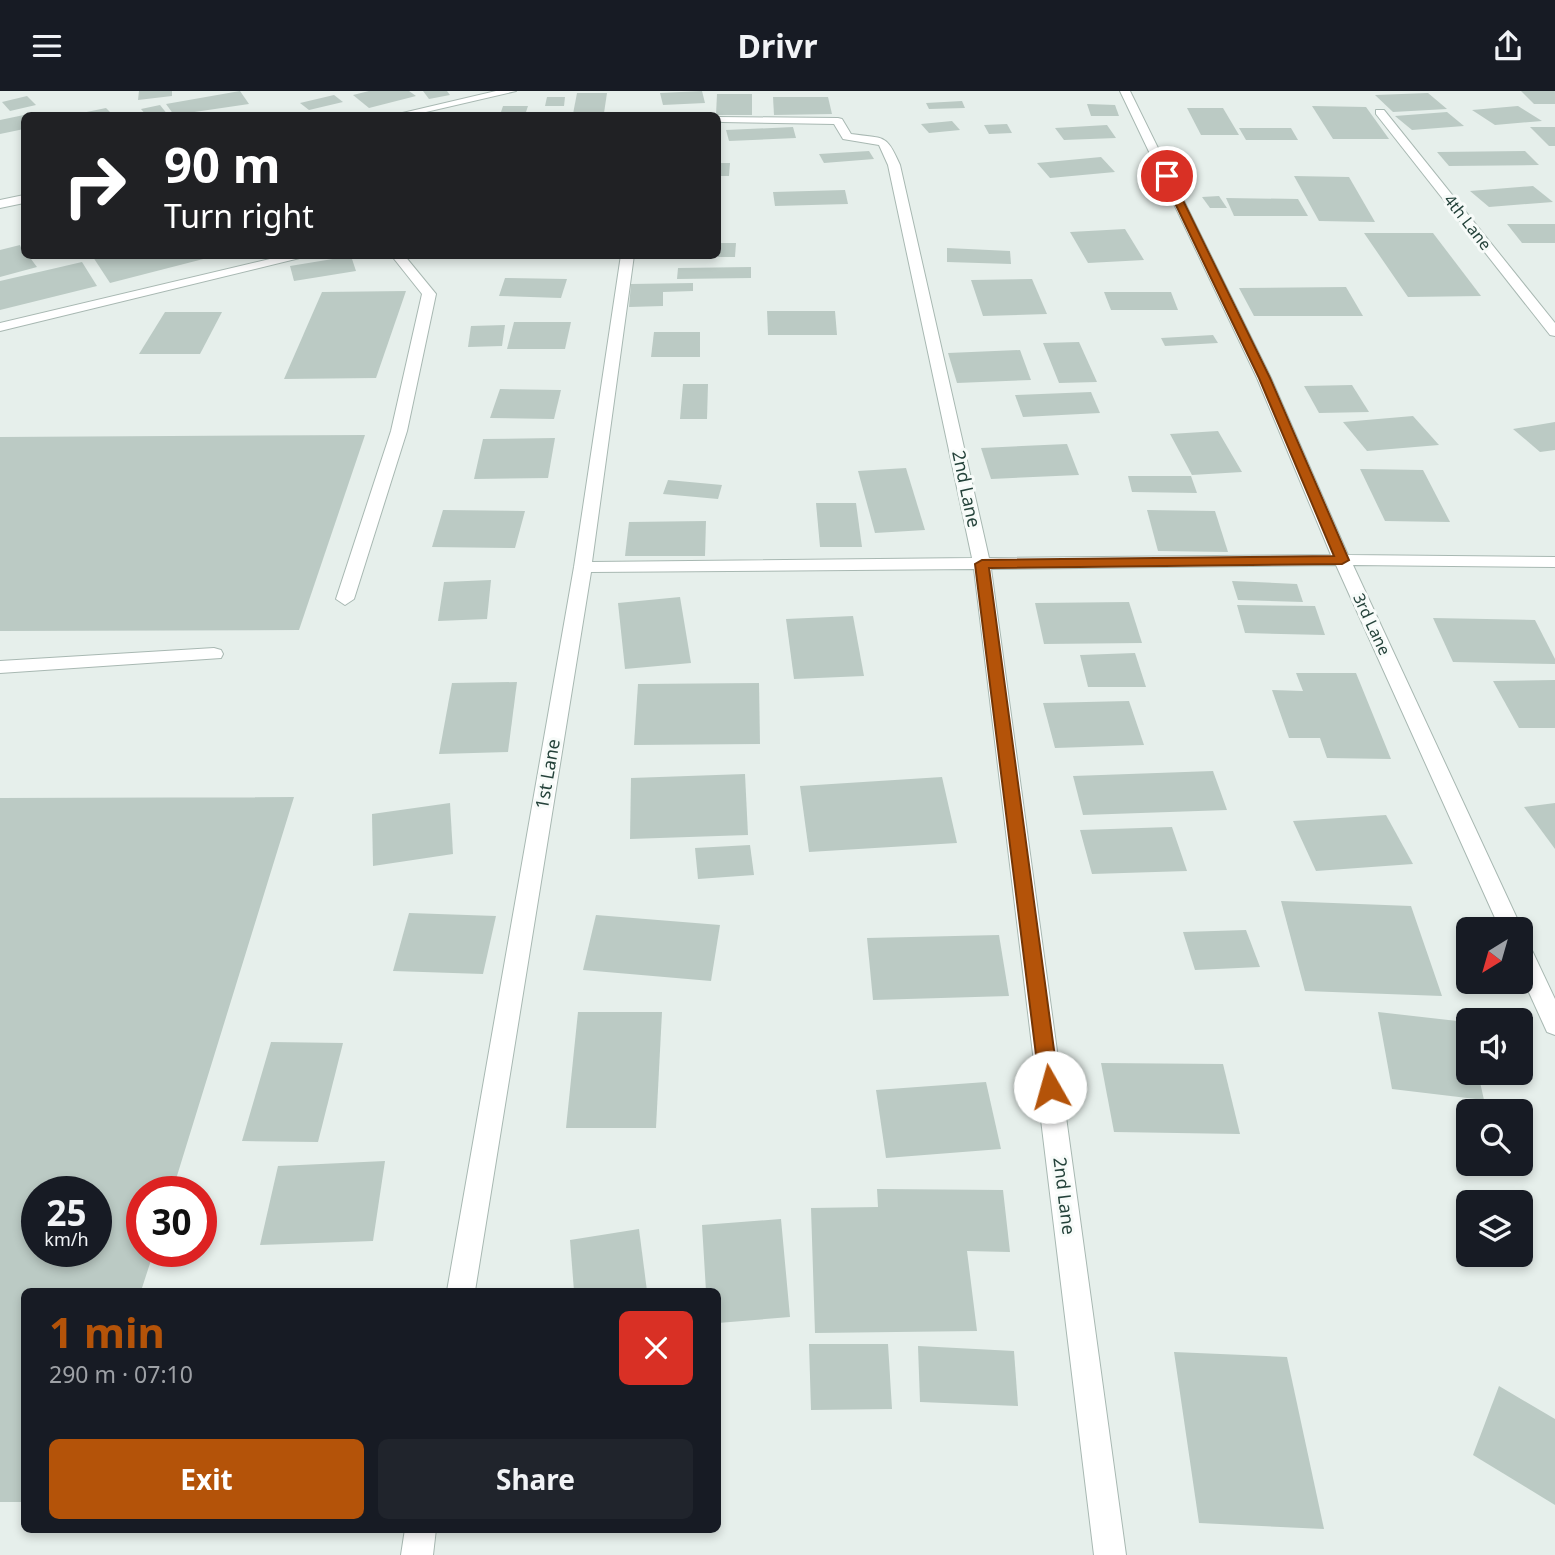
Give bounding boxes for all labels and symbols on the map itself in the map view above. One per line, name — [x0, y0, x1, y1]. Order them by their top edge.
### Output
pin — [1137, 146, 1197, 206]
street label: 4th Lane — [1439, 190, 1497, 254]
street label: 2nd Lane — [947, 448, 987, 529]
street label: 3rd Lane — [1348, 590, 1396, 658]
street label: 1st Lane — [529, 737, 565, 811]
north arrow — [1456, 917, 1533, 994]
position arrow — [1013, 1050, 1087, 1124]
street label: 2nd Lane — [1048, 1156, 1082, 1236]
speed limit sign: 30 — [126, 1176, 217, 1267]

